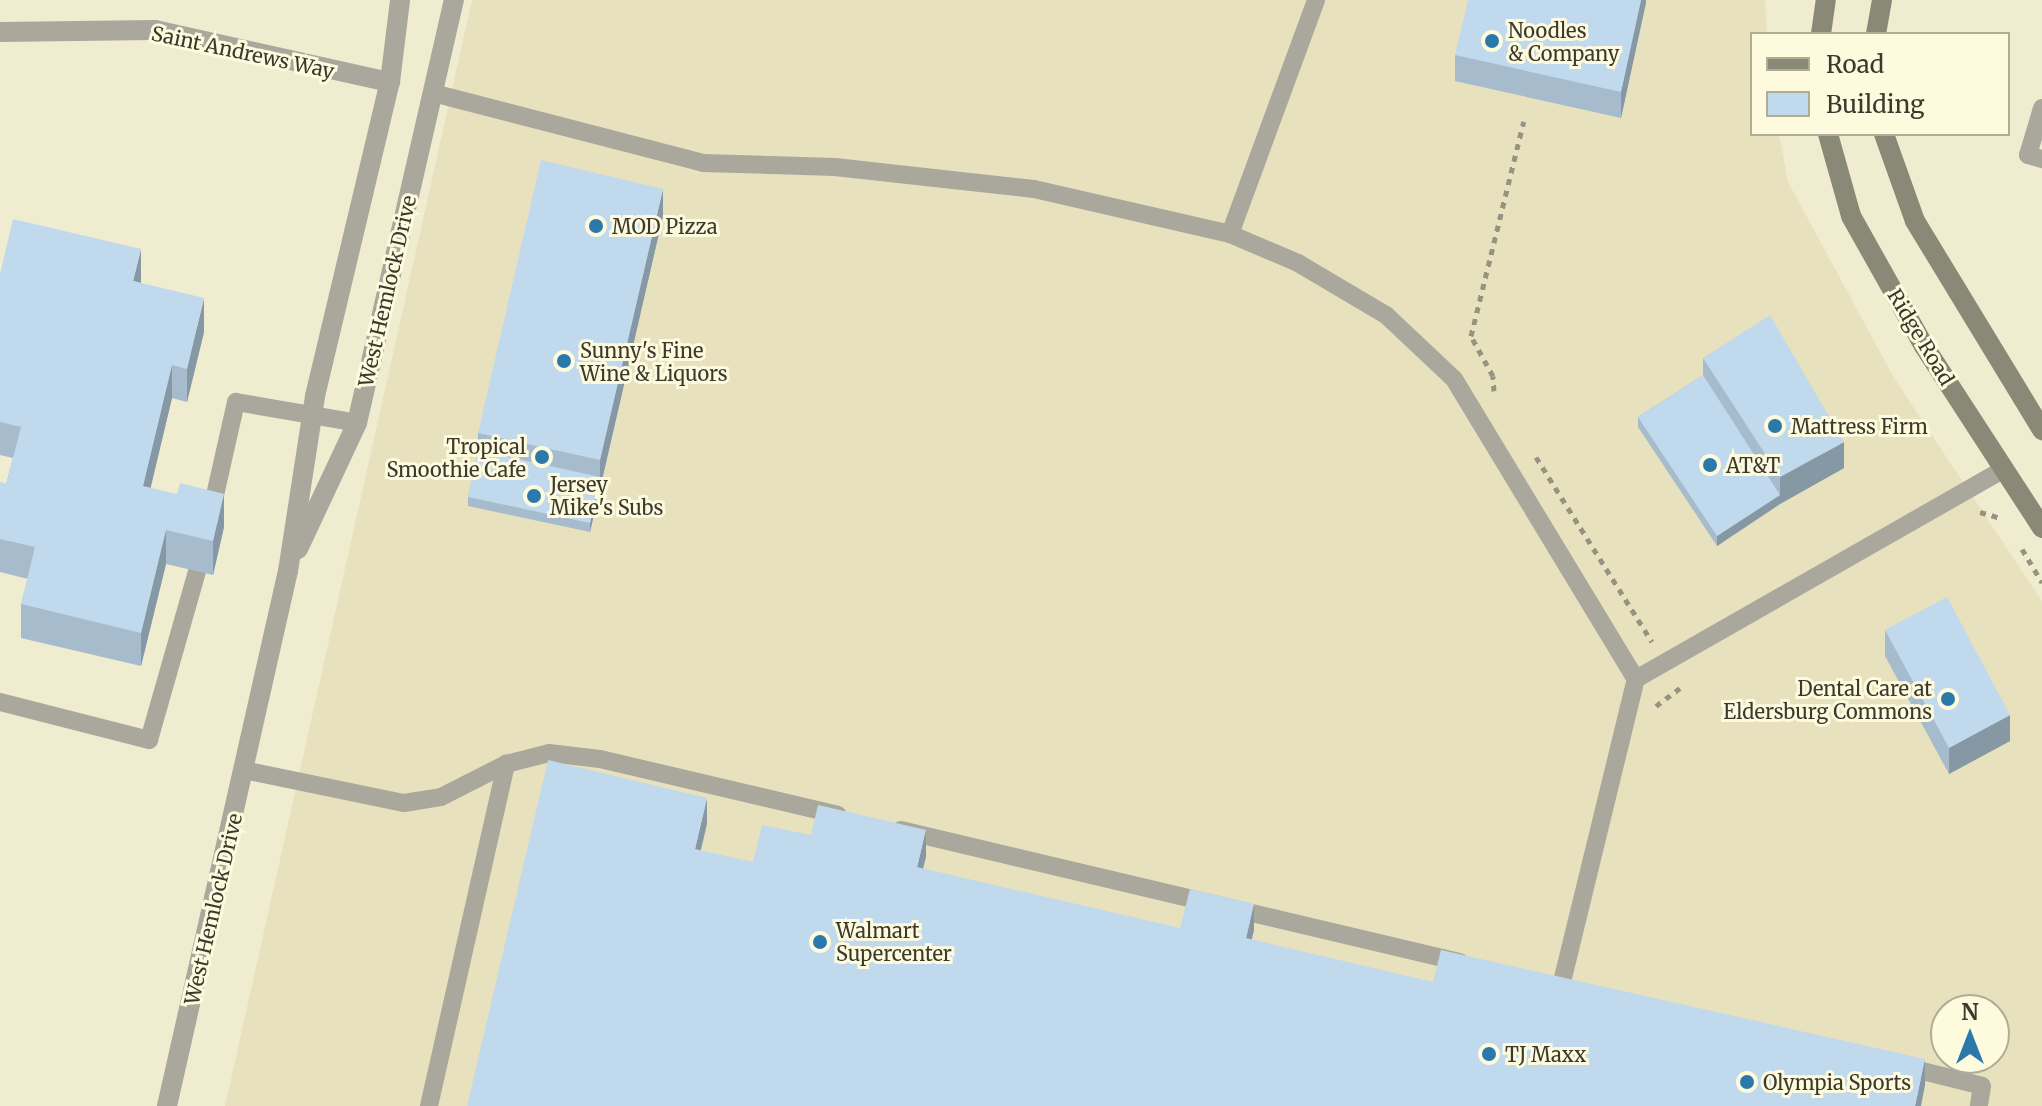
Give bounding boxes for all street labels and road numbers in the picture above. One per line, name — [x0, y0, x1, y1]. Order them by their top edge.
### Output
street label: Saint Andrews Way — [149, 21, 337, 83]
street label: West Hemlock Drive — [353, 193, 421, 389]
street label: Ridge Road — [1883, 285, 1959, 389]
street label: West Hemlock Drive — [179, 811, 247, 1007]

